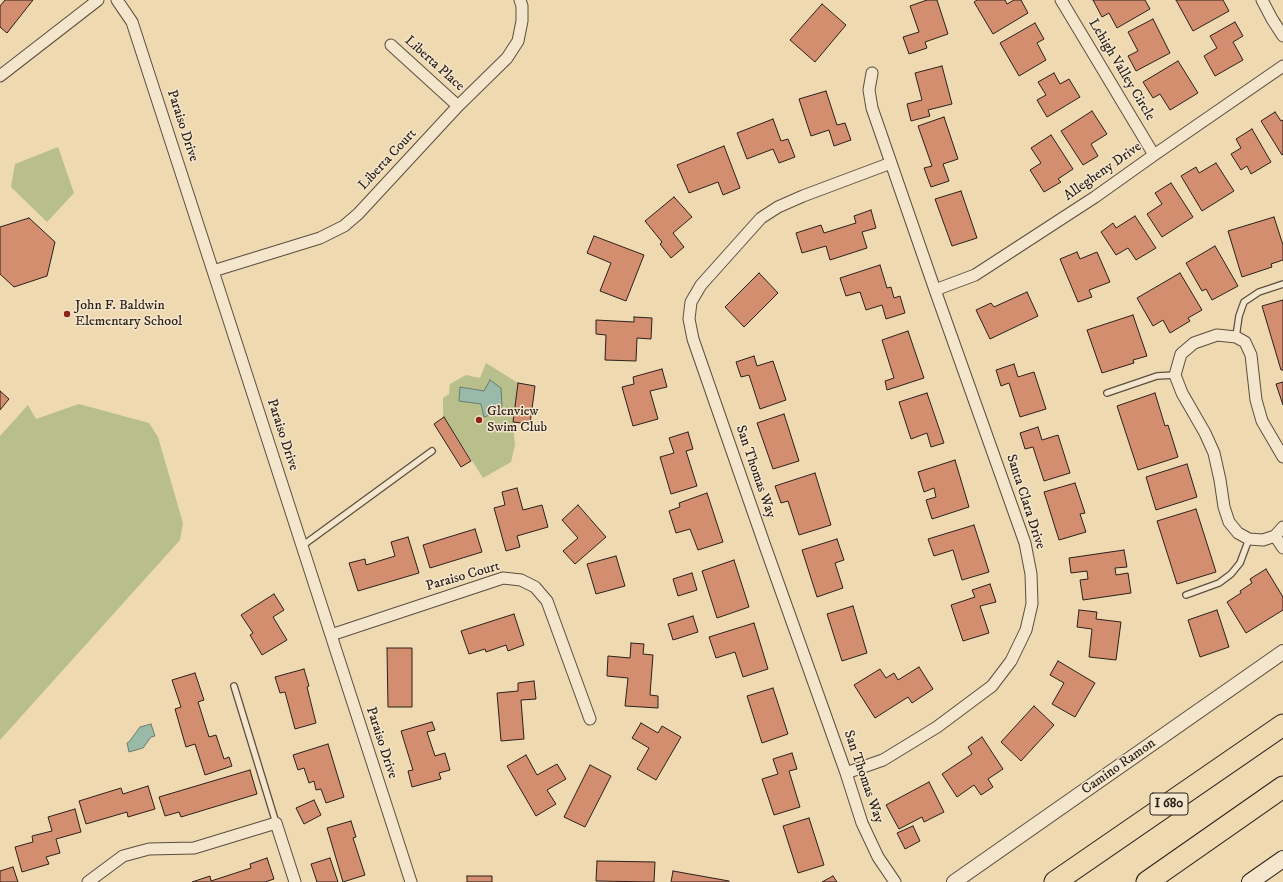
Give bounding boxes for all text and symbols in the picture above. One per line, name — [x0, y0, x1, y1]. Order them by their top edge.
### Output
street label: Lehigh Valley Circle — [1084, 16, 1158, 124]
street label: Liberta Place — [401, 33, 467, 95]
street label: Paraiso Drive — [163, 88, 201, 164]
street label: Liberta Court — [356, 126, 420, 194]
street label: Allegheny Drive — [1061, 139, 1145, 205]
place label: John F. Baldwin Elementary School — [75, 298, 182, 330]
marker: John F. Baldwin Elementary School — [62, 309, 72, 319]
street label: Paraiso Drive — [263, 397, 301, 473]
place label: Glenview Swim Club — [487, 404, 547, 436]
marker: Glenview Swim Club — [474, 415, 484, 425]
street label: San Thomas Way — [731, 423, 779, 521]
street label: Santa Clara Drive — [1002, 452, 1048, 552]
street label: Paraiso Court — [424, 558, 502, 596]
street label: Paraiso Drive — [362, 705, 400, 781]
street label: San Thomas Way — [839, 728, 887, 826]
street label: Camino Ramon — [1079, 735, 1159, 799]
road number: I 680 — [1150, 793, 1188, 815]

